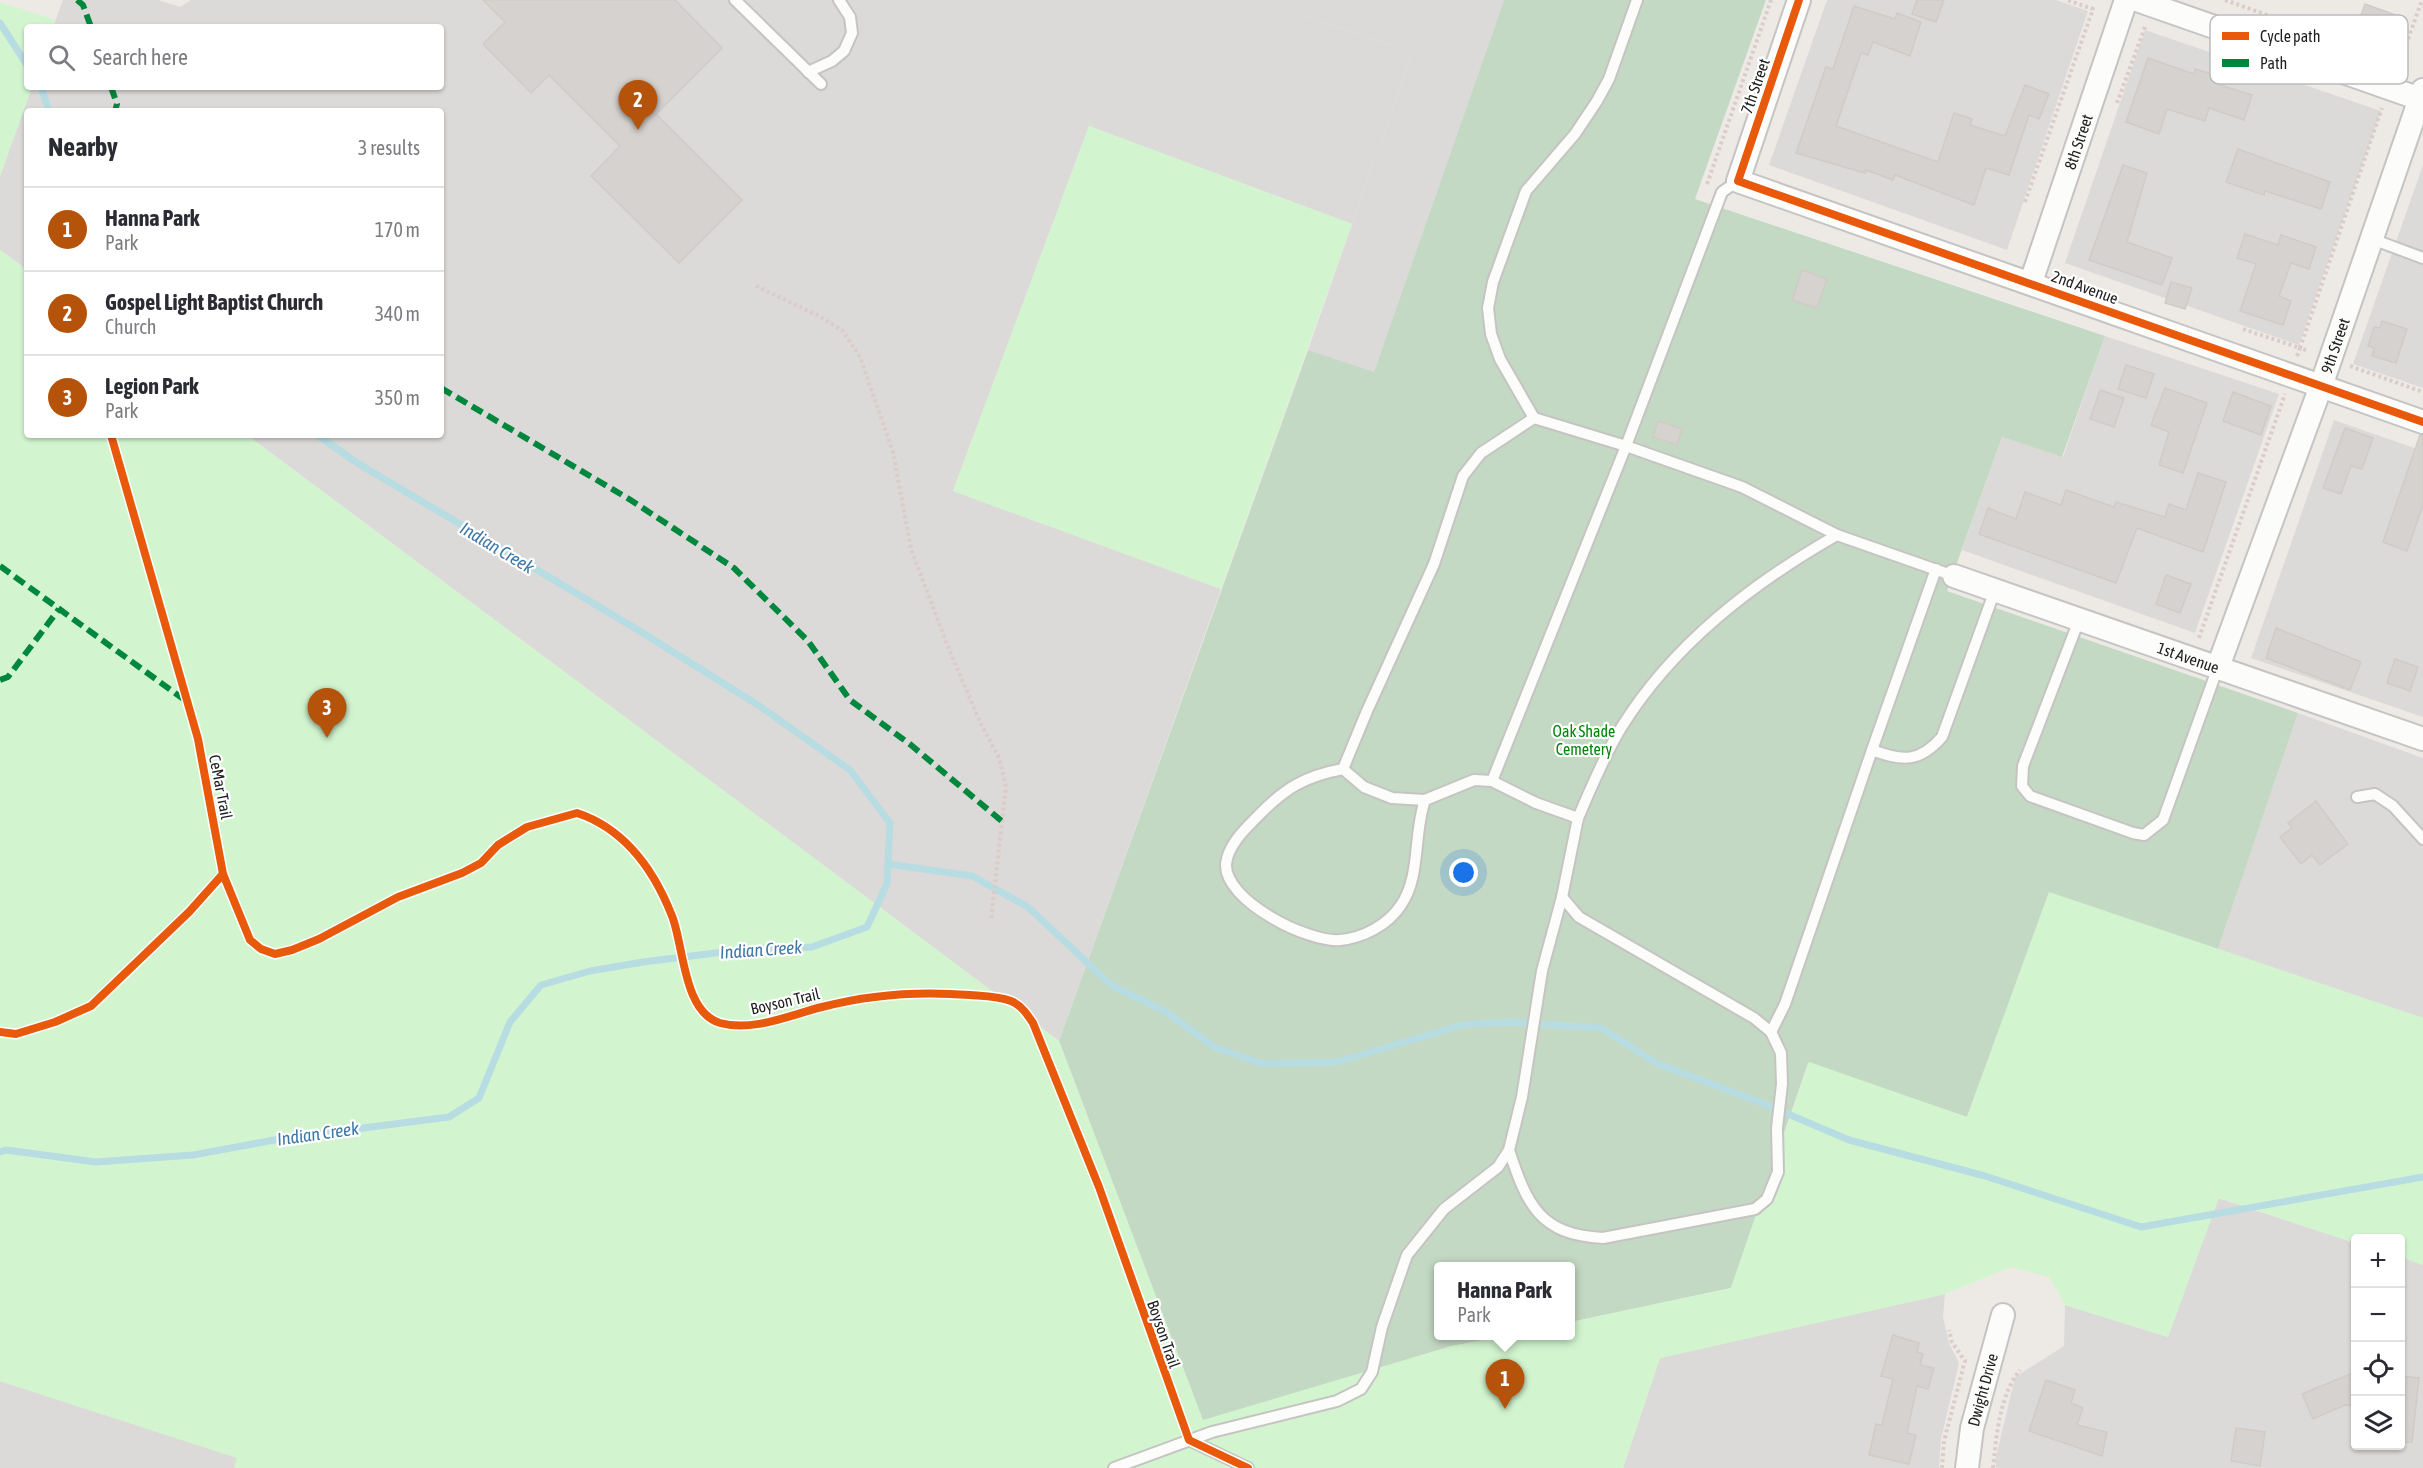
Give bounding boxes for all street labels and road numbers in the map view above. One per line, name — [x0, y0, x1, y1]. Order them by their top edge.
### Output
street label: 7th Street — [1737, 56, 1773, 116]
street label: 8th Street — [2061, 111, 2096, 172]
street label: 2nd Avenue — [2049, 267, 2121, 307]
street label: 9th Street — [2317, 315, 2353, 376]
street label: 1st Avenue — [2155, 638, 2222, 676]
street label: CeMar Trail — [206, 753, 236, 822]
street label: Boyson Trail — [749, 984, 822, 1019]
street label: Boyson Trail — [1143, 1298, 1184, 1371]
street label: Dwight Drive — [1964, 1351, 2001, 1428]

